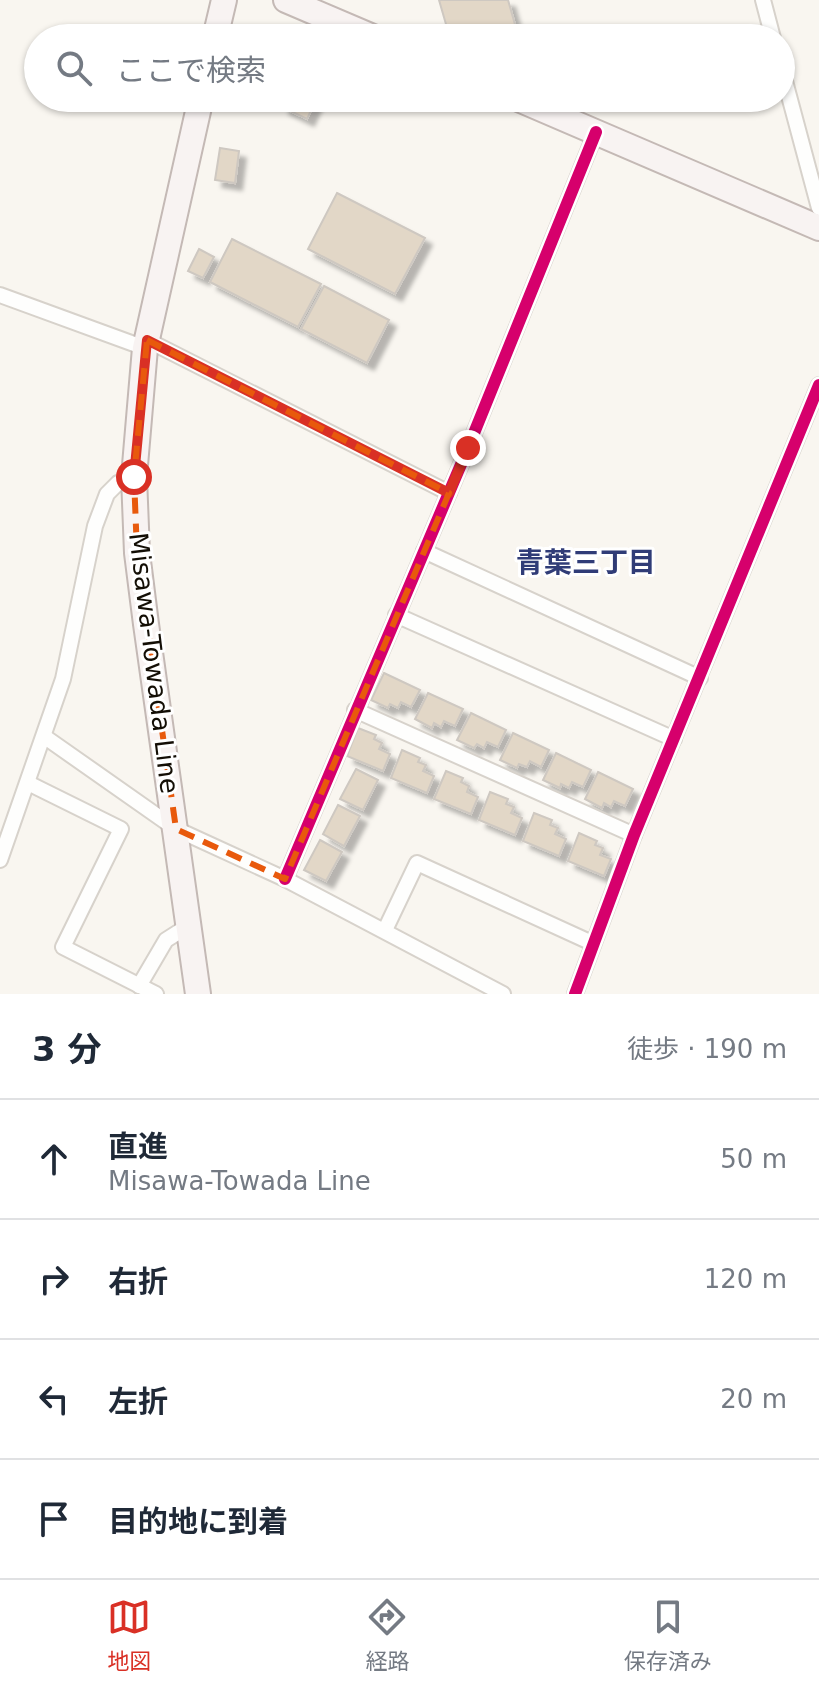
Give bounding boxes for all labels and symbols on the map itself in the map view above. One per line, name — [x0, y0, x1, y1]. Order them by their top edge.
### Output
route end — [450, 430, 486, 466]
route start — [116, 459, 152, 495]
street label: Misawa-Towada Line — [123, 531, 185, 795]
district label: 青葉三丁目 — [516, 546, 656, 579]

